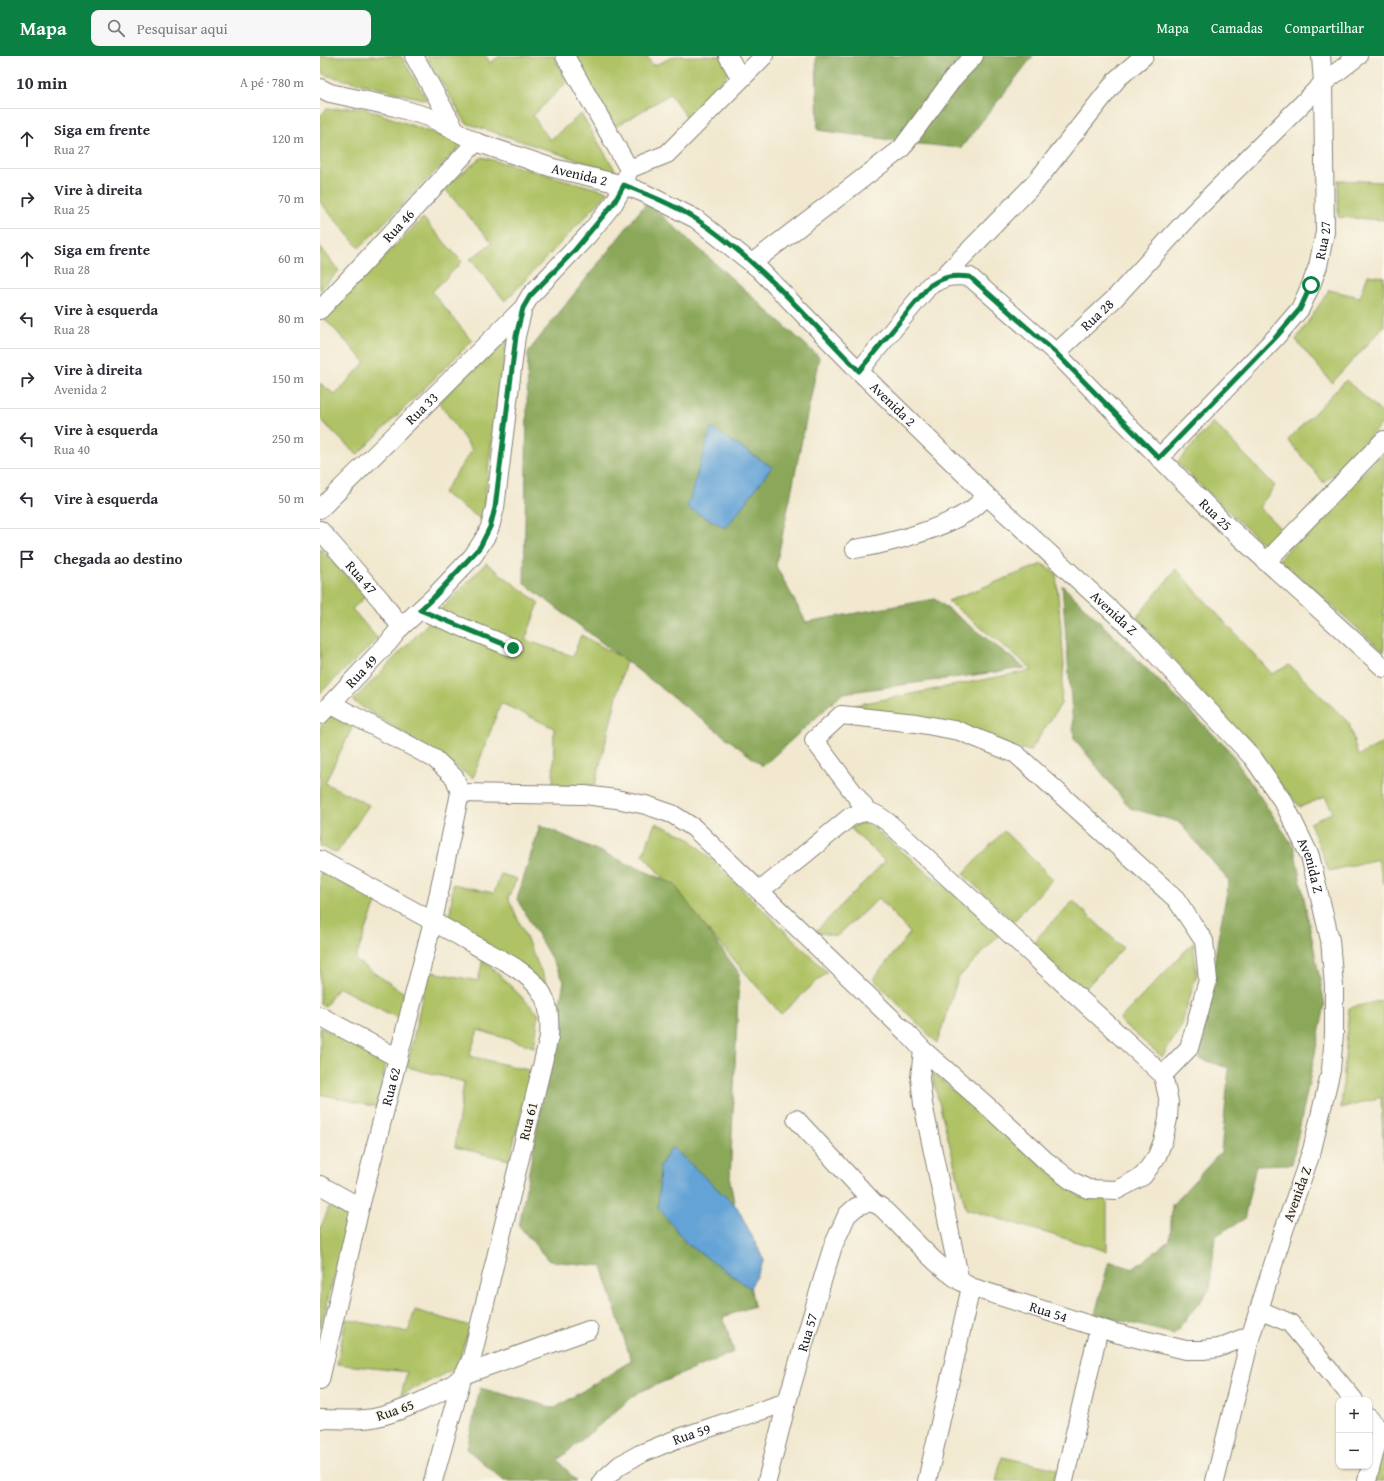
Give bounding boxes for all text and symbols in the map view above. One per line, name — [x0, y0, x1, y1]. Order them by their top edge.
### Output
search box — [91, 10, 371, 46]
text: Mapa — [20, 14, 67, 42]
icon: search — [105, 17, 127, 39]
text: Pesquisar aqui — [137, 18, 228, 39]
text: Mapa — [1157, 18, 1189, 38]
text: Camadas — [1211, 18, 1263, 38]
text: Compartilhar — [1285, 18, 1364, 38]
text: 10 min — [16, 70, 67, 95]
text: A pé · 780 m — [240, 73, 304, 92]
text: Siga em frente — [54, 119, 150, 140]
icon: ahead — [16, 128, 38, 150]
text: 120 m — [272, 129, 304, 148]
text: Rua 27 — [54, 140, 90, 159]
street label: Avenida 2 — [550, 158, 610, 191]
text: Vire à direita — [54, 179, 142, 200]
icon: right — [16, 188, 38, 210]
text: 70 m — [278, 189, 304, 208]
text: Rua 25 — [54, 200, 90, 219]
street label: Rua 46 — [378, 205, 419, 247]
street label: Rua 27 — [1310, 221, 1335, 261]
text: Siga em frente — [54, 239, 150, 260]
icon: ahead — [16, 248, 38, 270]
text: 60 m — [278, 249, 304, 268]
text: Rua 28 — [54, 260, 90, 279]
route start — [1302, 276, 1320, 294]
street label: Rua 28 — [1076, 294, 1118, 335]
text: Vire à esquerda — [54, 299, 158, 320]
icon: left — [16, 308, 38, 330]
text: 80 m — [278, 309, 304, 328]
text: Rua 28 — [54, 320, 90, 339]
text: Vire à direita — [54, 359, 142, 380]
icon: right — [16, 368, 38, 390]
text: 150 m — [272, 369, 304, 388]
street label: Avenida 2 — [866, 377, 920, 431]
text: Avenida 2 — [54, 380, 107, 399]
street label: Rua 33 — [401, 388, 442, 429]
text: Vire à esquerda — [54, 419, 158, 440]
icon: left — [16, 428, 38, 450]
text: 250 m — [272, 429, 304, 448]
text: Rua 40 — [54, 440, 90, 459]
icon: left — [16, 488, 38, 510]
text: Vire à esquerda — [54, 488, 158, 509]
text: 50 m — [278, 489, 304, 508]
street label: Rua 25 — [1195, 494, 1236, 535]
icon: arrive — [16, 548, 38, 570]
text: Chegada ao destino — [54, 548, 182, 569]
street label: Rua 47 — [341, 556, 382, 599]
street label: Avenida Z — [1086, 586, 1142, 640]
route end — [504, 639, 522, 657]
street label: Rua 49 — [341, 650, 382, 692]
street label: Avenida Z — [1292, 834, 1329, 895]
street label: Rua 62 — [376, 1065, 405, 1108]
street label: Rua 61 — [514, 1100, 542, 1142]
street label: Avenida Z — [1278, 1164, 1316, 1224]
street label: Rua 54 — [1027, 1296, 1070, 1327]
street label: Rua 57 — [792, 1311, 822, 1354]
street label: Rua 65 — [373, 1394, 417, 1426]
map controls — [1336, 1397, 1372, 1469]
button: + — [1336, 1397, 1372, 1433]
street label: Rua 59 — [669, 1418, 713, 1450]
button: − — [1336, 1433, 1372, 1469]

